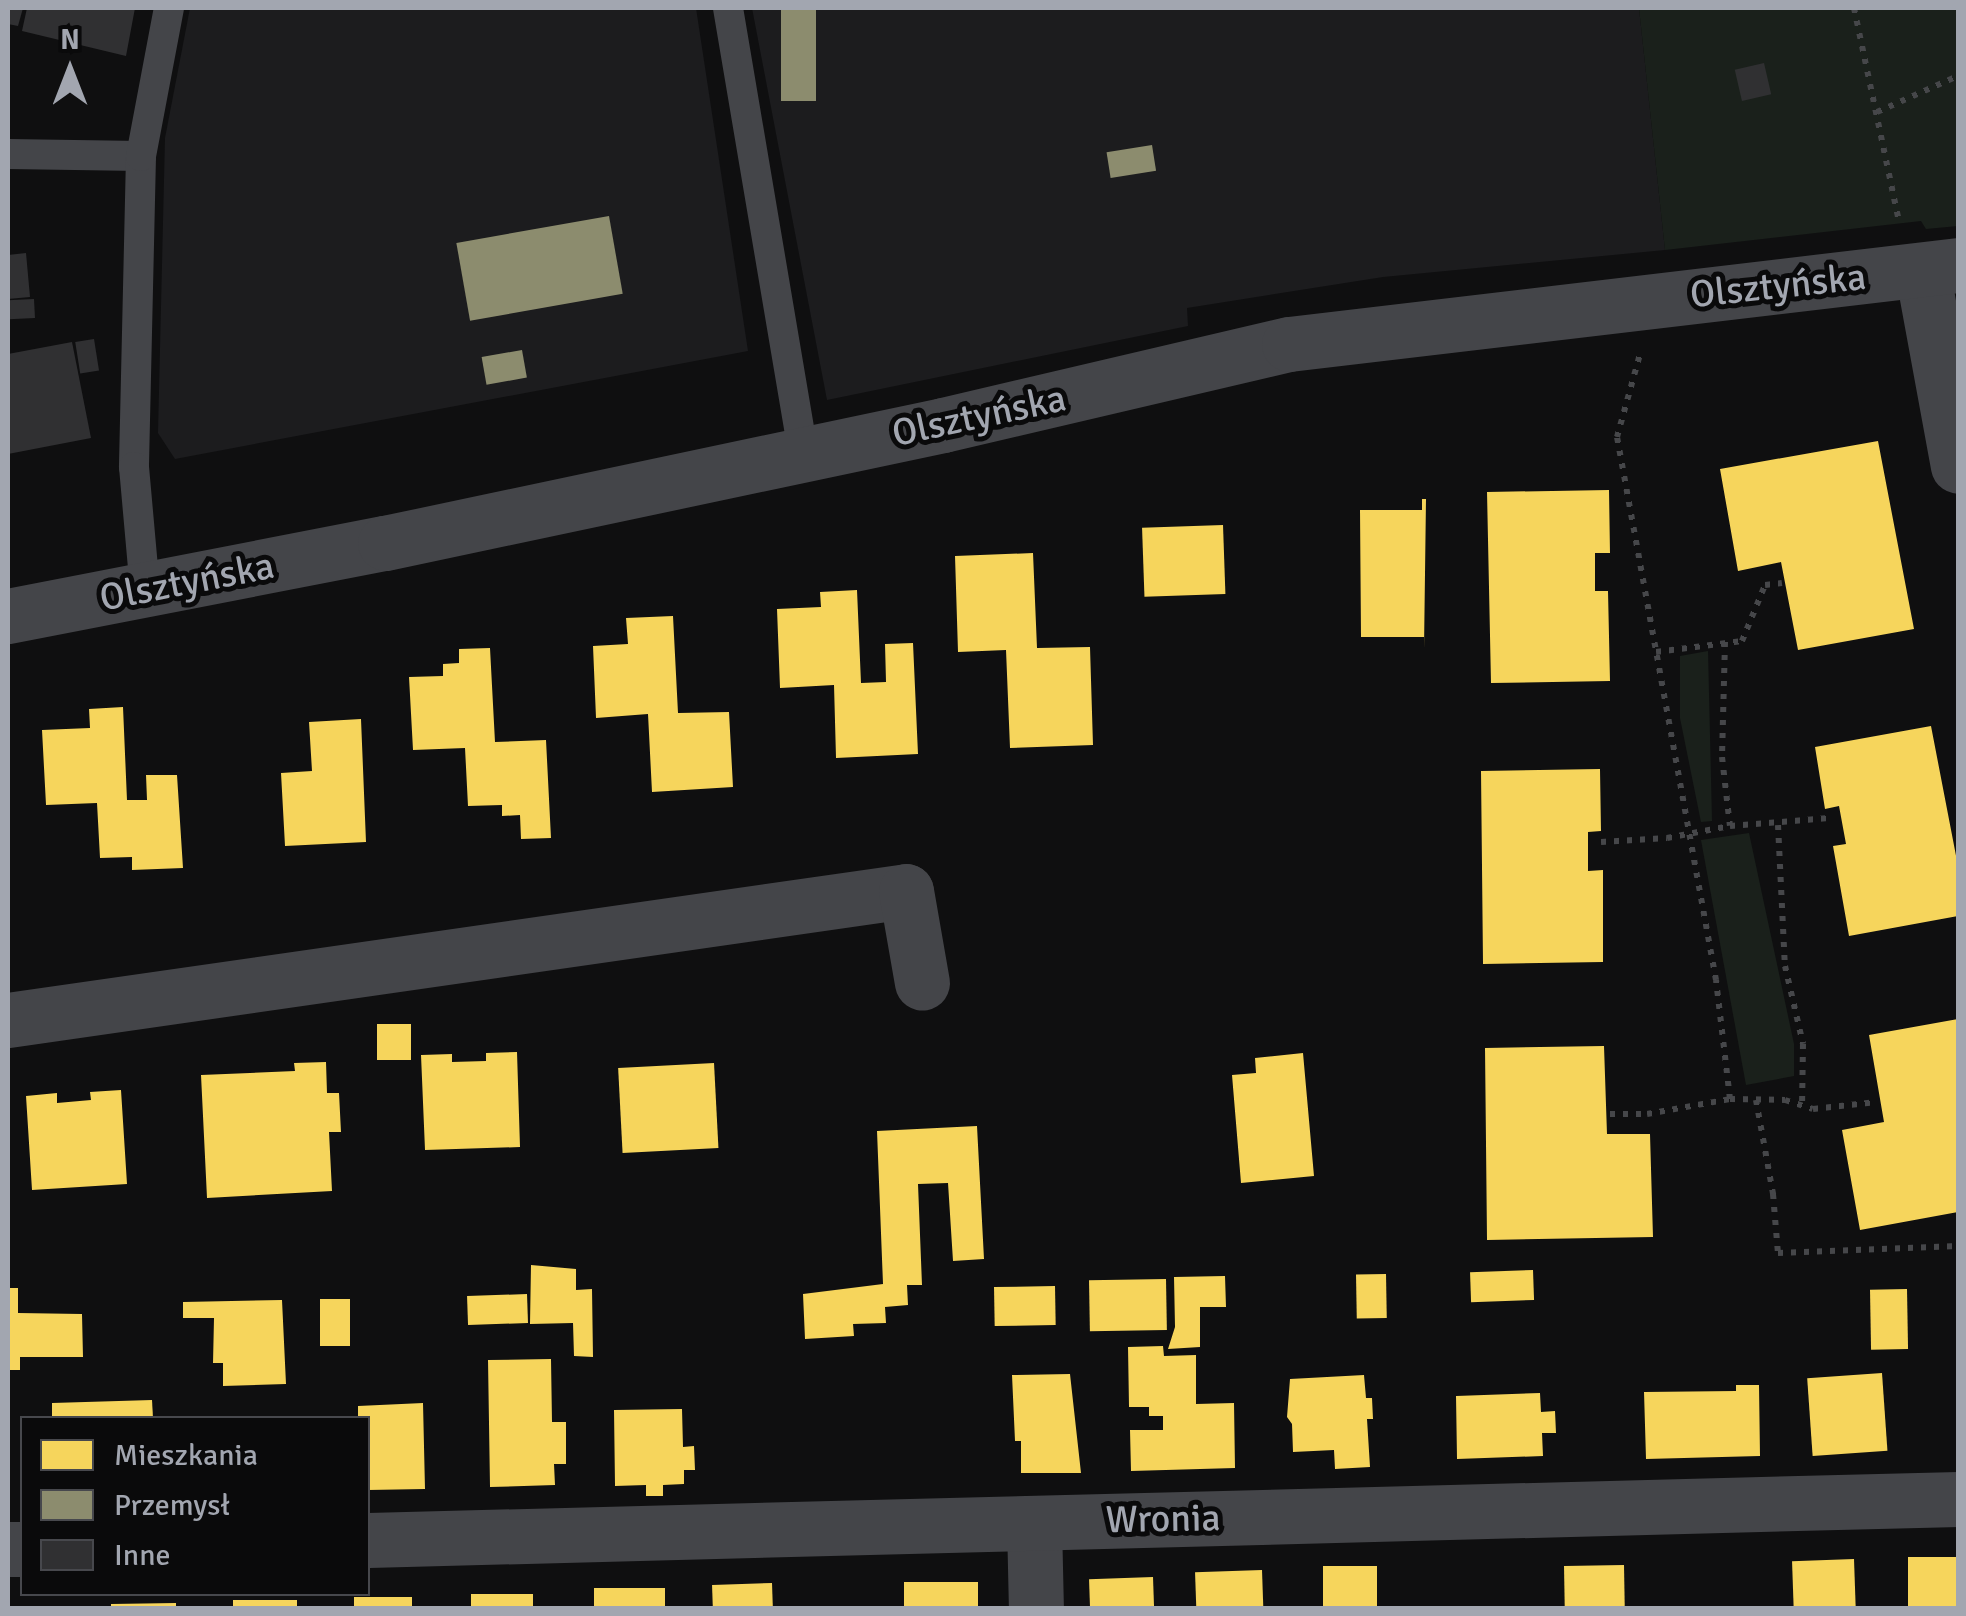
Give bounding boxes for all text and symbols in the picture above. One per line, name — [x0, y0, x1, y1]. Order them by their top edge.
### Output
north arrow — [20, 20, 120, 120]
text: N — [60, 23, 80, 57]
street label: Olsztyńska — [1688, 254, 1868, 318]
street label: Olsztyńska — [888, 375, 1070, 457]
street label: Olsztyńska — [96, 543, 278, 621]
legend — [20, 1416, 370, 1596]
text: Mieszkania — [114, 1437, 258, 1474]
text: Przemysł — [114, 1487, 230, 1524]
street label: Wronia — [1105, 1495, 1221, 1543]
text: Inne — [114, 1537, 171, 1574]

